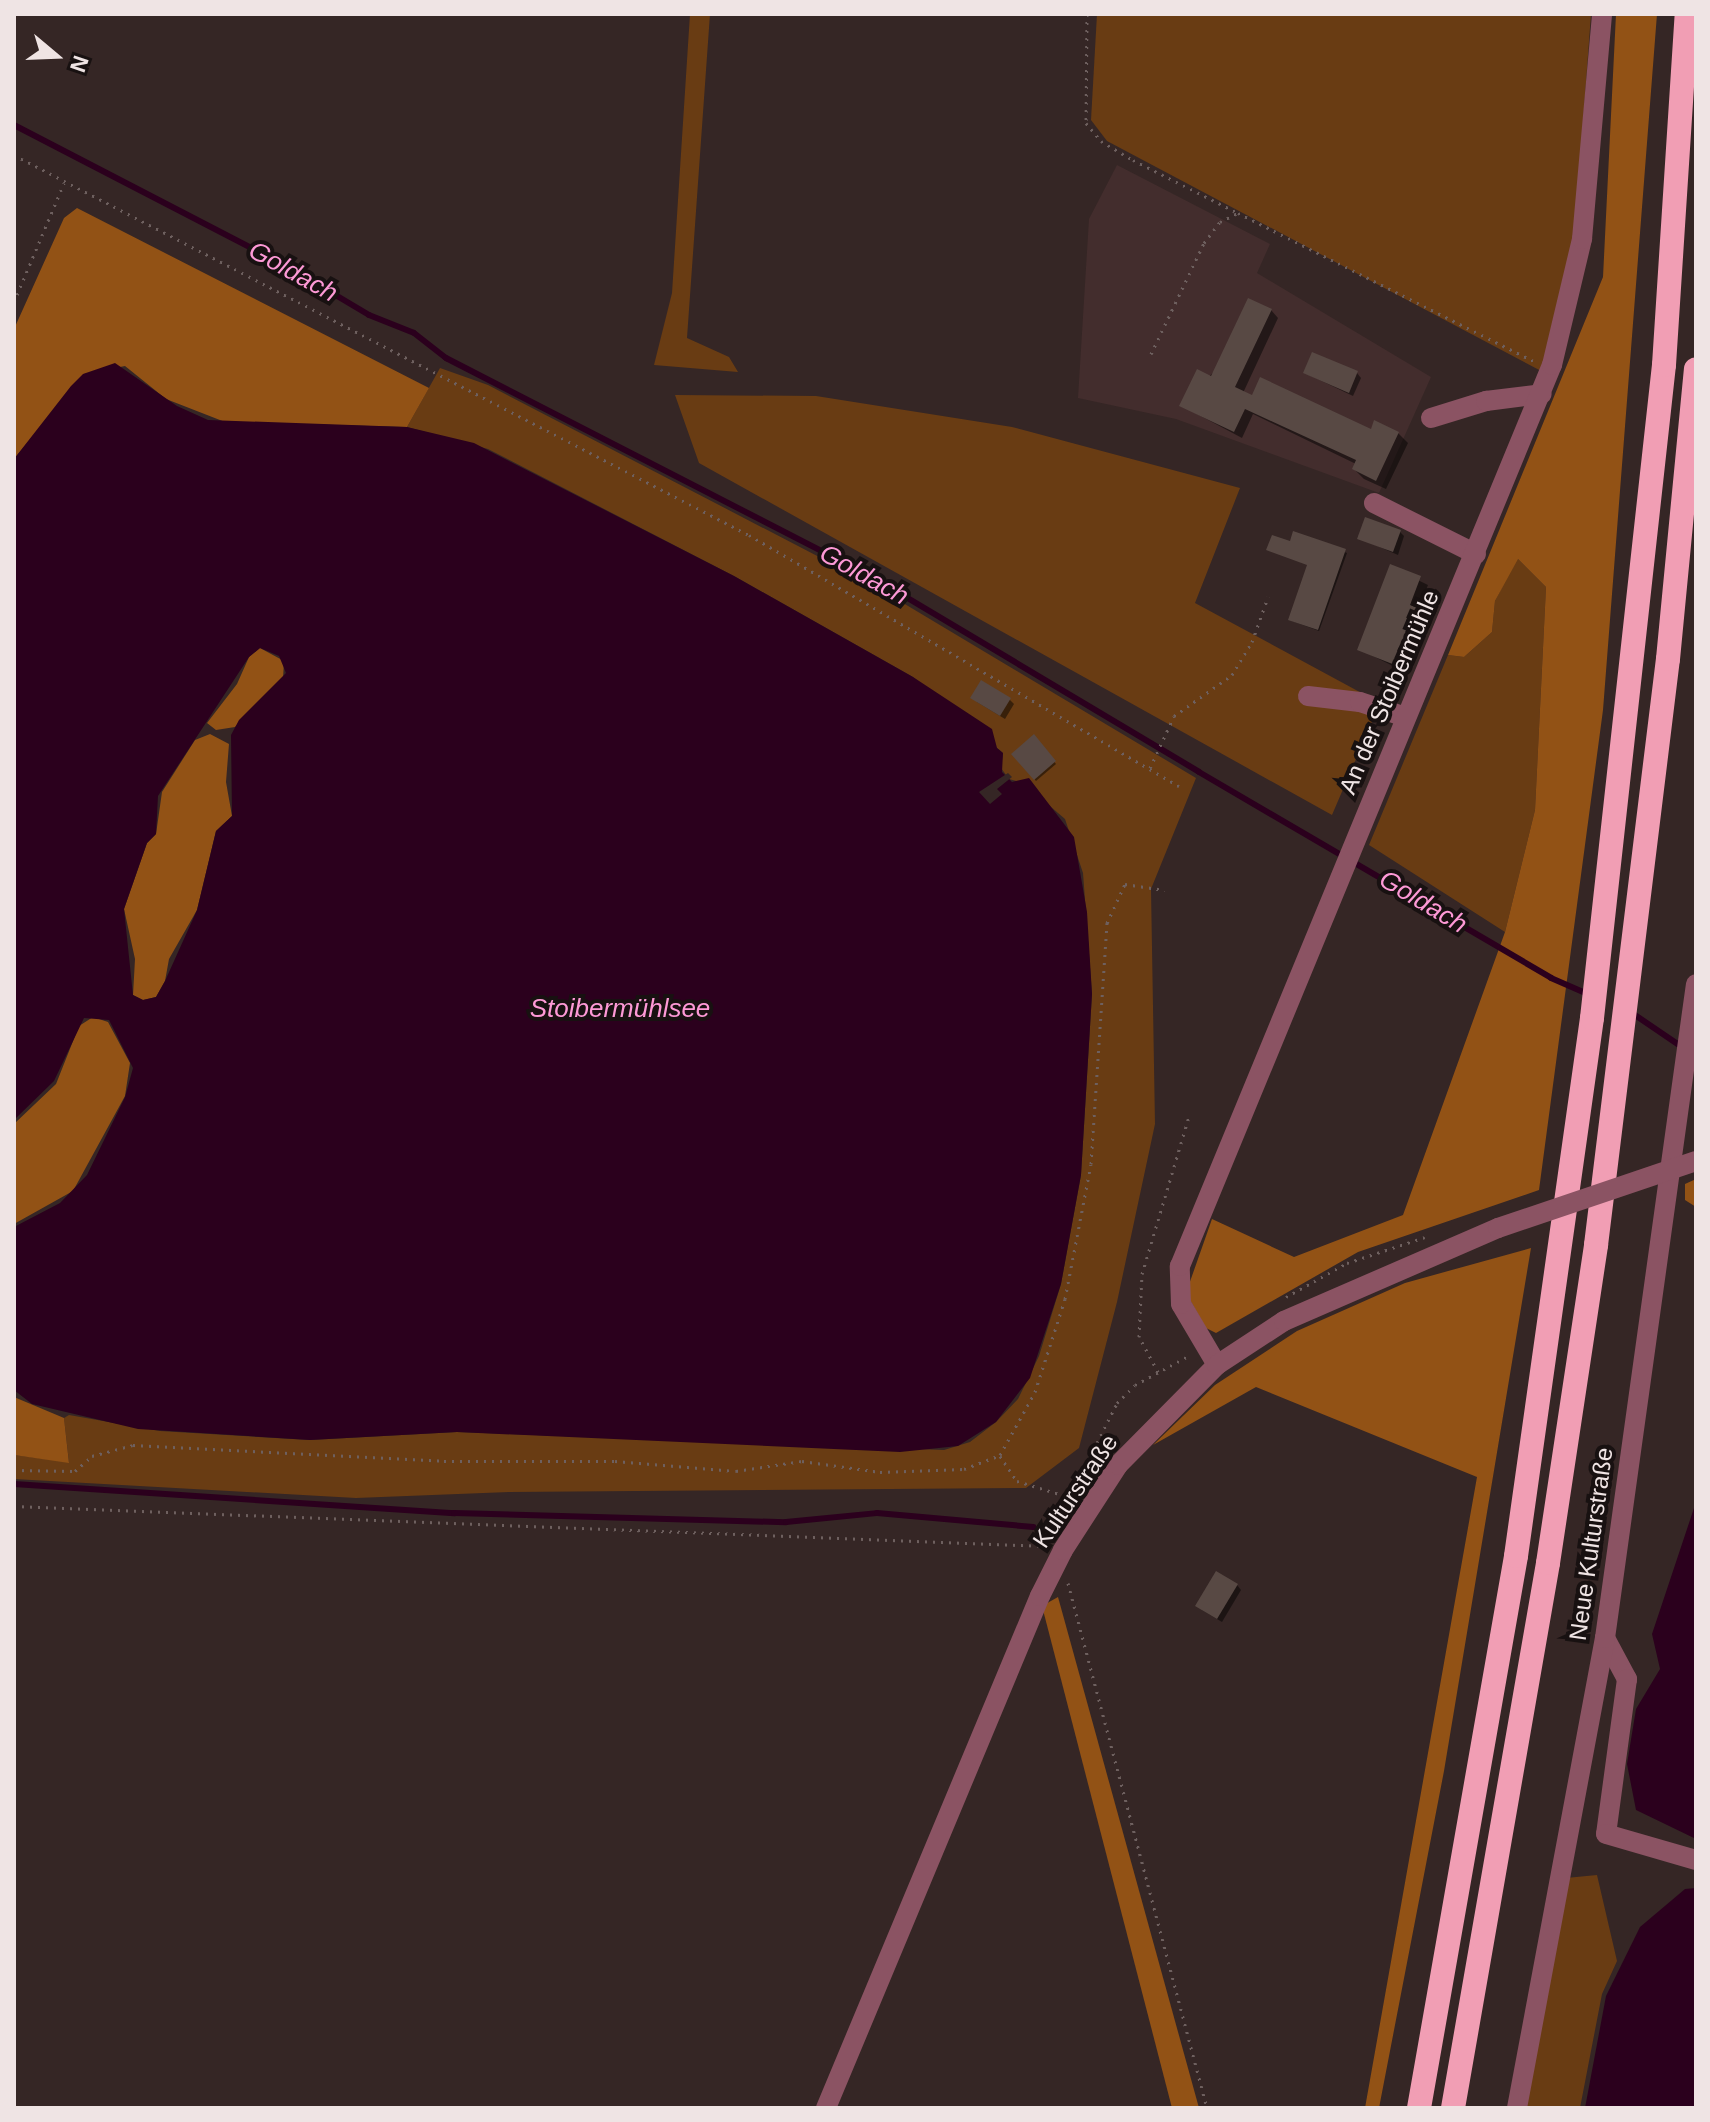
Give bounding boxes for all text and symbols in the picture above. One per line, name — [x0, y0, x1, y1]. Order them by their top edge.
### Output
north arrow — [16, 16, 96, 96]
text: N — [65, 52, 94, 76]
water label: Goldach — [243, 235, 343, 309]
water label: Goldach — [814, 538, 914, 612]
street label: An der Stoibermühle — [1333, 586, 1445, 798]
water label: Goldach — [1373, 864, 1473, 940]
water label: Stoibermühlsee — [530, 993, 710, 1025]
street label: Kulturstraße — [1027, 1429, 1123, 1553]
street label: Neue Kulturstraße — [1563, 1446, 1619, 1642]

